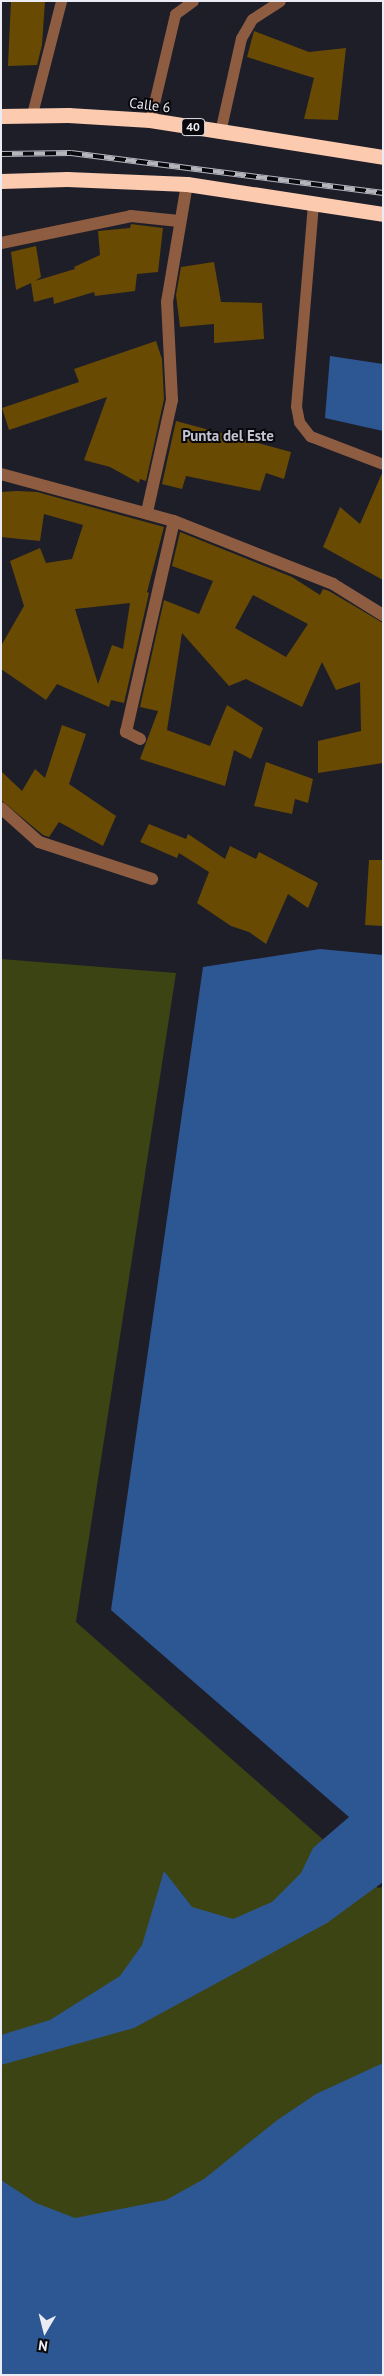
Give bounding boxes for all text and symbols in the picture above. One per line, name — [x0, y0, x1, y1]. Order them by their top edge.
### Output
street label: Calle 6 — [128, 94, 172, 116]
road number: 40 — [180, 118, 206, 136]
district label: Punta del Este — [182, 427, 274, 445]
north arrow — [20, 2306, 70, 2356]
text: N — [37, 2336, 49, 2355]

